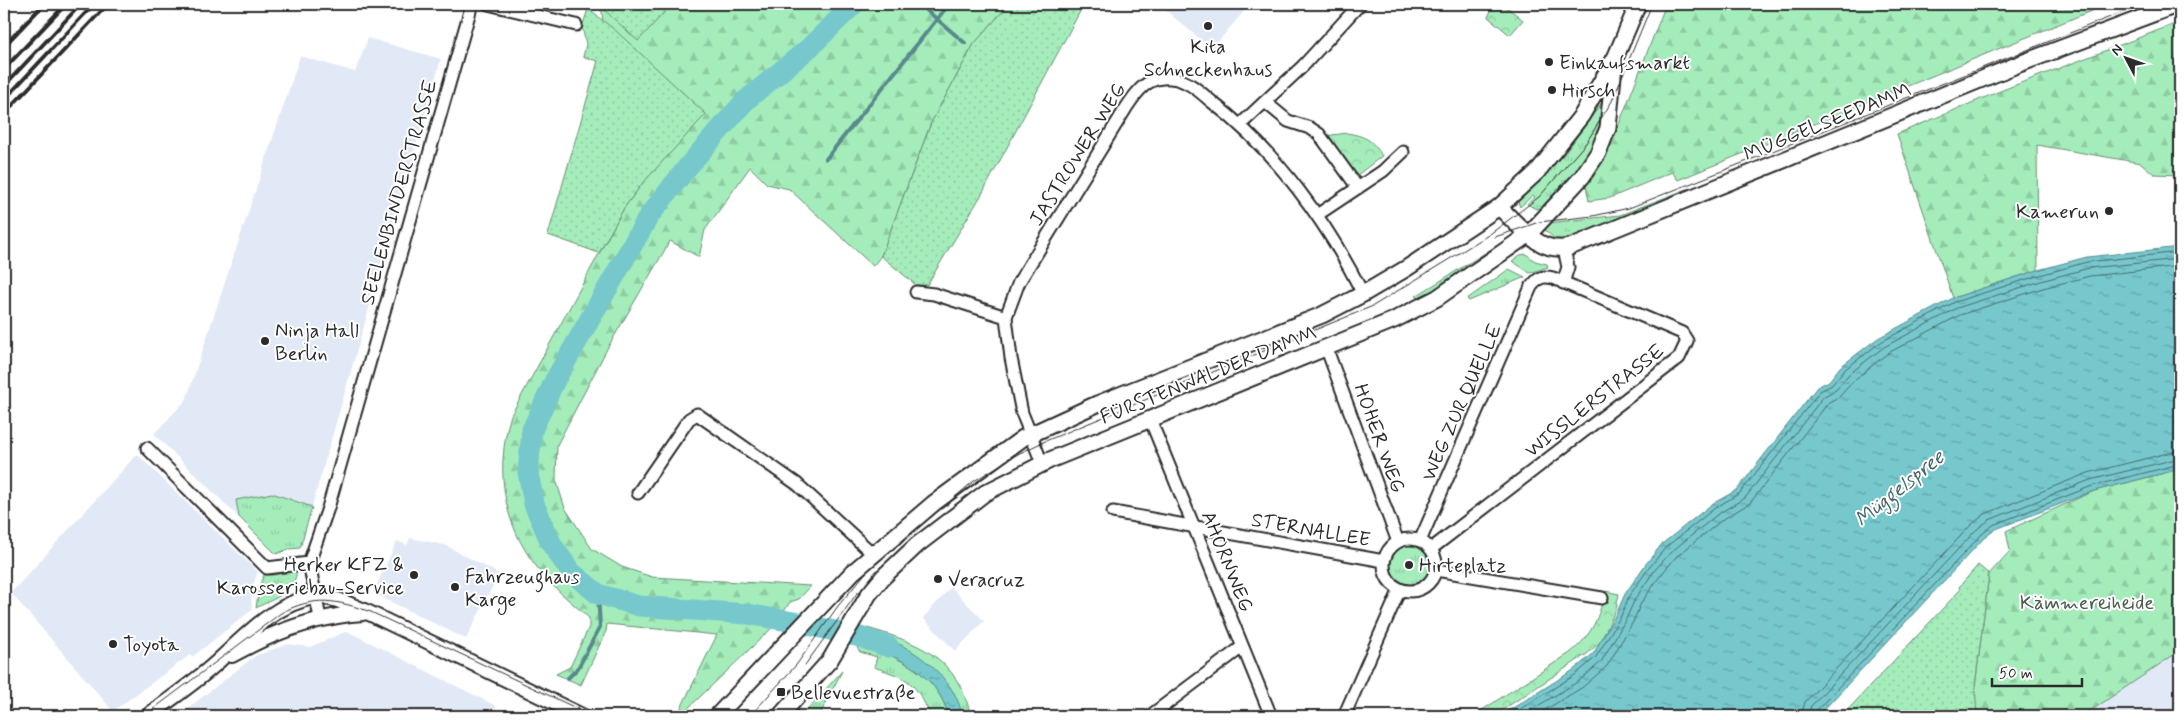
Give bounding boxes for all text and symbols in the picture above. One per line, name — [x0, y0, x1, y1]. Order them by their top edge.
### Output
marker: Kita Schneckenhaus — [1202, 20, 1214, 32]
north arrow — [2102, 32, 2152, 82]
place label: Kita Schneckenhaus — [1144, 34, 1272, 84]
text: N — [2107, 41, 2127, 60]
place label: Einkaufsmarkt — [1559, 50, 1690, 77]
marker: Einkaufsmarkt — [1543, 56, 1555, 68]
street label: MÜGGELSEEDAMM — [1740, 76, 1915, 168]
street label: SEELENBINDERSTRASSE — [354, 77, 445, 308]
street label: JASTROWER WEG — [1023, 78, 1133, 231]
place label: Hirsch — [1562, 78, 1615, 105]
marker: Hirsch — [1546, 84, 1558, 96]
place label: Kamerun — [2016, 199, 2099, 226]
marker: Kamerun — [2103, 205, 2115, 217]
place label: Ninja Hall Berlin — [275, 318, 359, 368]
street label: FÜRSTENWALDER DAMM — [1096, 319, 1321, 431]
street label: WEG ZUR QUELLE — [1416, 320, 1509, 486]
marker: Ninja Hall Berlin — [259, 335, 271, 347]
street label: WISSLERSTRASSE — [1519, 338, 1670, 464]
street label: HOHER WEG — [1346, 380, 1411, 497]
water label: Müggelspree — [1849, 443, 1953, 535]
street label: AHORNWEG — [1194, 507, 1259, 616]
street label: STERNALLEE — [1249, 507, 1372, 554]
place label: Herker KFZ & Karosseriebau-Service — [217, 552, 404, 602]
place label: Hirteplatz — [1419, 553, 1507, 580]
marker: Hirteplatz — [1403, 559, 1415, 571]
place label: Fahrzeughaus Karge — [465, 564, 580, 615]
place label: Veracruz — [948, 567, 1025, 594]
marker: Herker KFZ & Karosseriebau-Service — [408, 569, 420, 581]
marker: Veracruz — [932, 573, 944, 585]
marker: Fahrzeughaus Karge — [449, 581, 461, 593]
park label: Kämmereiheide — [2020, 590, 2154, 617]
place label: Toyota — [123, 632, 180, 659]
marker: Toyota — [107, 638, 119, 650]
scale bar — [1992, 655, 2082, 687]
text: 50 m — [1999, 664, 2033, 684]
place label: Bellevuestraße — [791, 680, 916, 707]
marker: Bellevuestraße — [775, 686, 787, 698]

